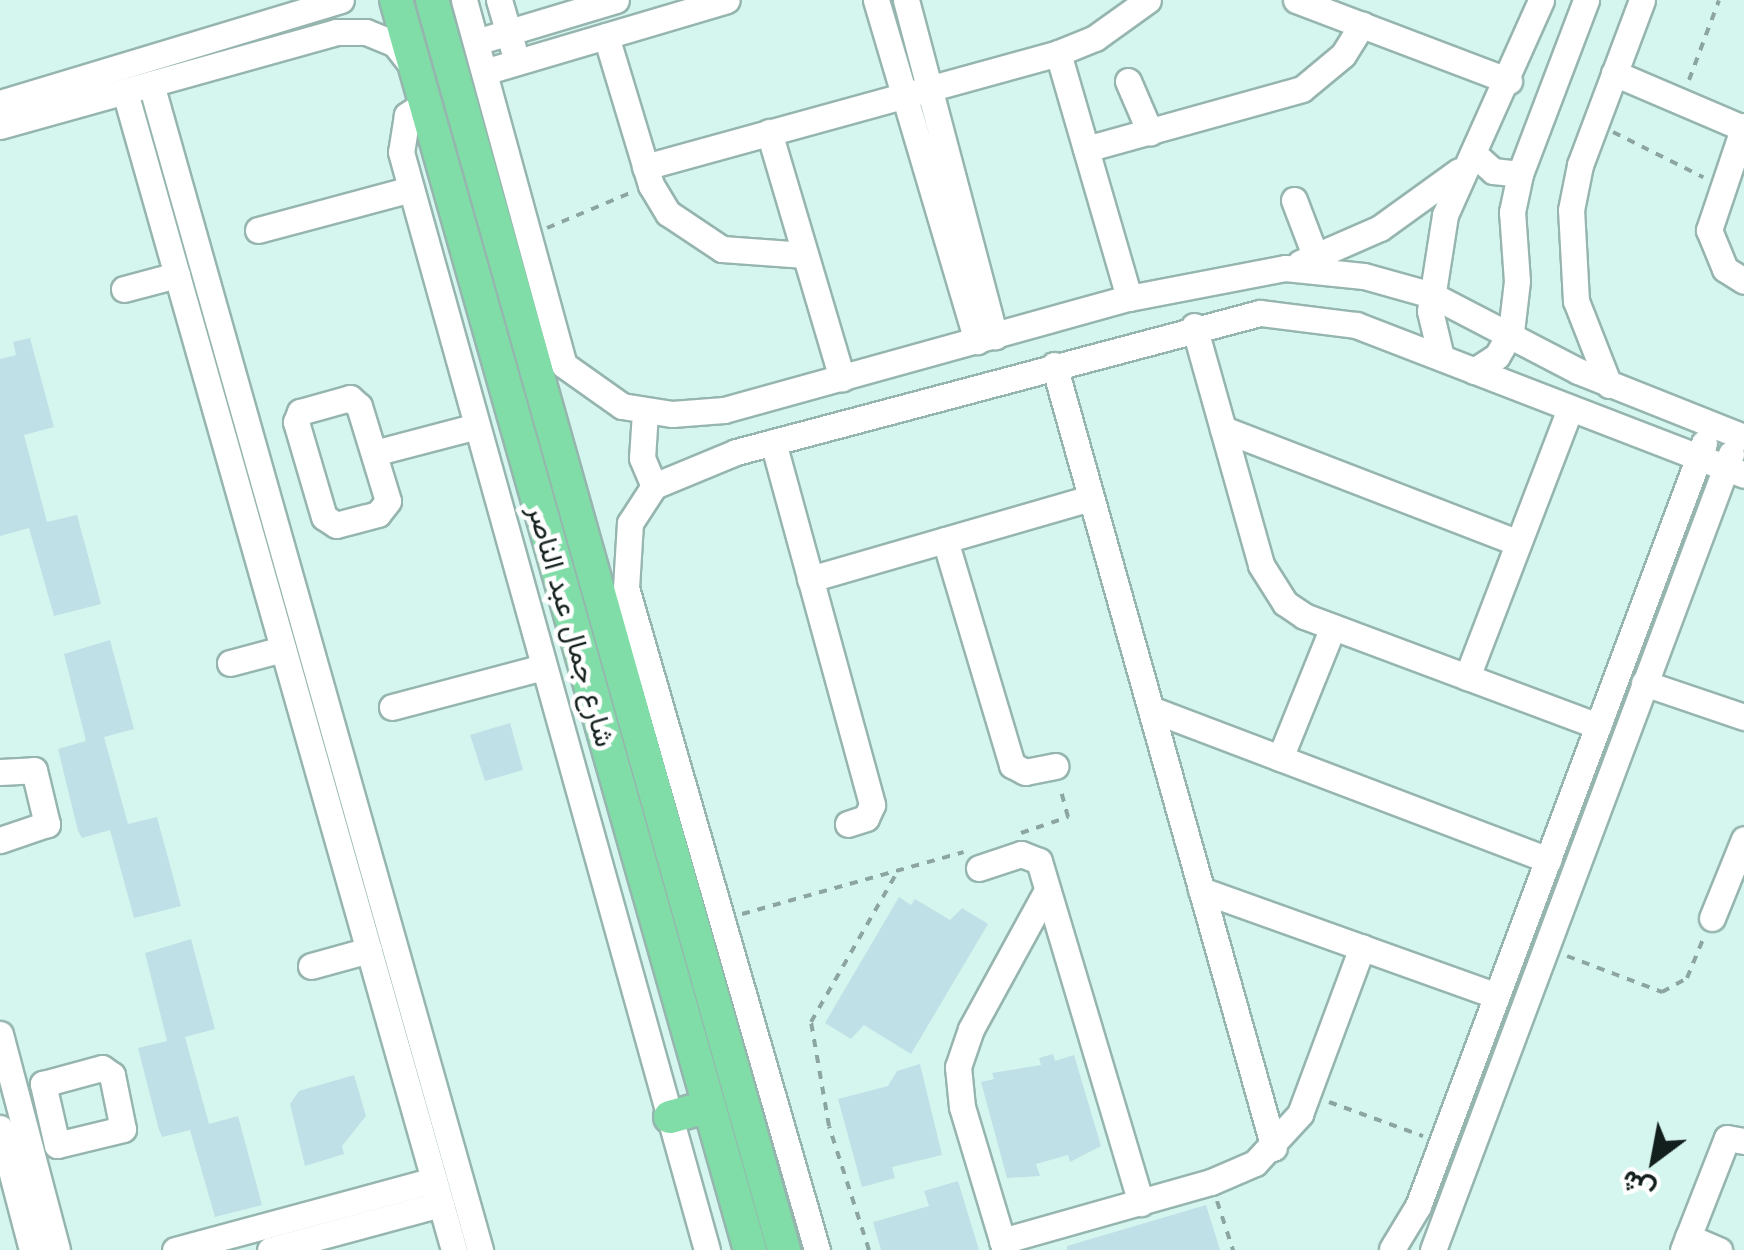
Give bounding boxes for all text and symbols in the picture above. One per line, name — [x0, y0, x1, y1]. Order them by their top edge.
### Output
street label: شارع جمال عبد الناصر — [520, 501, 622, 751]
north arrow — [1604, 1110, 1704, 1210]
text: ش — [1615, 1163, 1661, 1209]

